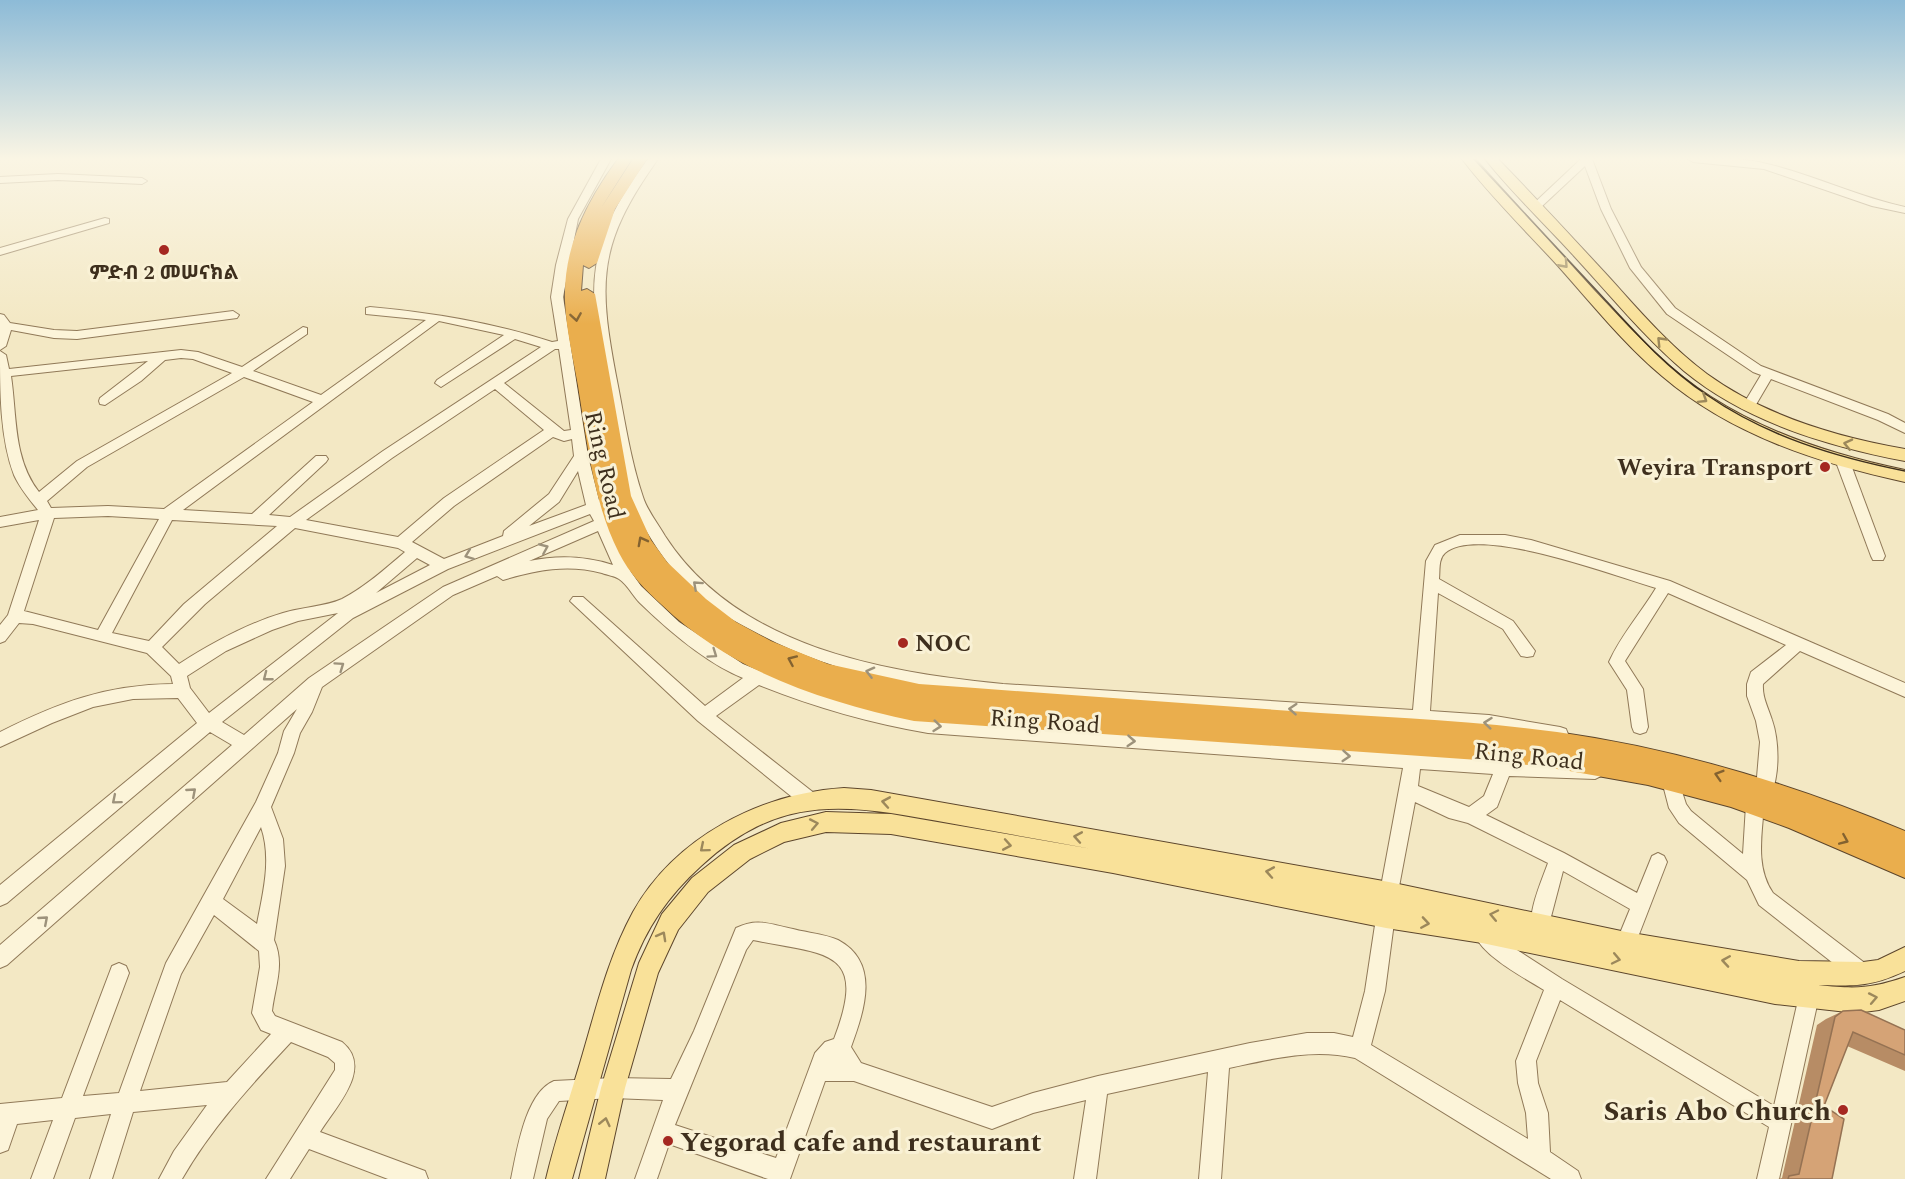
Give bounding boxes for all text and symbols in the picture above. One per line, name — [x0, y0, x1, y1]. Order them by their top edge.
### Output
marker: ምድብ 2 መሠናክል — [157, 243, 171, 257]
place label: ምድብ 2 መሠናክል — [90, 258, 239, 288]
one-way arrow — [1557, 258, 1568, 268]
one-way arrow — [569, 312, 581, 321]
one-way arrow — [1657, 337, 1668, 348]
one-way arrow — [1697, 392, 1708, 403]
street label: Ring Road — [574, 407, 634, 523]
one-way arrow — [1843, 438, 1853, 451]
place label: Weyira Transport — [1617, 450, 1813, 486]
marker: Weyira Transport — [1818, 460, 1832, 474]
one-way arrow — [638, 537, 649, 547]
one-way arrow — [538, 543, 549, 555]
one-way arrow — [464, 548, 475, 560]
one-way arrow — [693, 581, 704, 592]
place label: NOC — [915, 626, 971, 662]
marker: NOC — [896, 636, 910, 650]
one-way arrow — [706, 647, 717, 658]
one-way arrow — [787, 656, 798, 668]
one-way arrow — [333, 662, 344, 673]
one-way arrow — [865, 666, 875, 679]
one-way arrow — [263, 670, 274, 681]
street label: Ring Road — [989, 700, 1101, 744]
one-way arrow — [1289, 702, 1298, 715]
one-way arrow — [1483, 717, 1492, 729]
one-way arrow — [932, 719, 941, 732]
street label: Ring Road — [1472, 733, 1586, 781]
one-way arrow — [1126, 735, 1135, 748]
one-way arrow — [1342, 750, 1351, 763]
one-way arrow — [1714, 770, 1725, 782]
one-way arrow — [185, 788, 196, 799]
one-way arrow — [112, 793, 123, 804]
one-way arrow — [882, 796, 892, 809]
one-way arrow — [808, 818, 818, 831]
one-way arrow — [1073, 831, 1083, 844]
one-way arrow — [1838, 833, 1849, 845]
one-way arrow — [1002, 838, 1011, 850]
one-way arrow — [700, 841, 711, 852]
one-way arrow — [1265, 866, 1275, 878]
one-way arrow — [1489, 909, 1499, 922]
one-way arrow — [37, 916, 48, 927]
one-way arrow — [1420, 917, 1429, 929]
one-way arrow — [655, 932, 666, 942]
one-way arrow — [1611, 952, 1621, 965]
one-way arrow — [1721, 955, 1731, 967]
one-way arrow — [1867, 992, 1877, 1005]
place label: Saris Abo Church — [1603, 1090, 1831, 1133]
marker: Saris Abo Church — [1836, 1103, 1850, 1117]
one-way arrow — [598, 1117, 611, 1127]
place label: Yegorad cafe and restaurant — [680, 1121, 1042, 1164]
marker: Yegorad cafe and restaurant — [661, 1134, 675, 1148]

